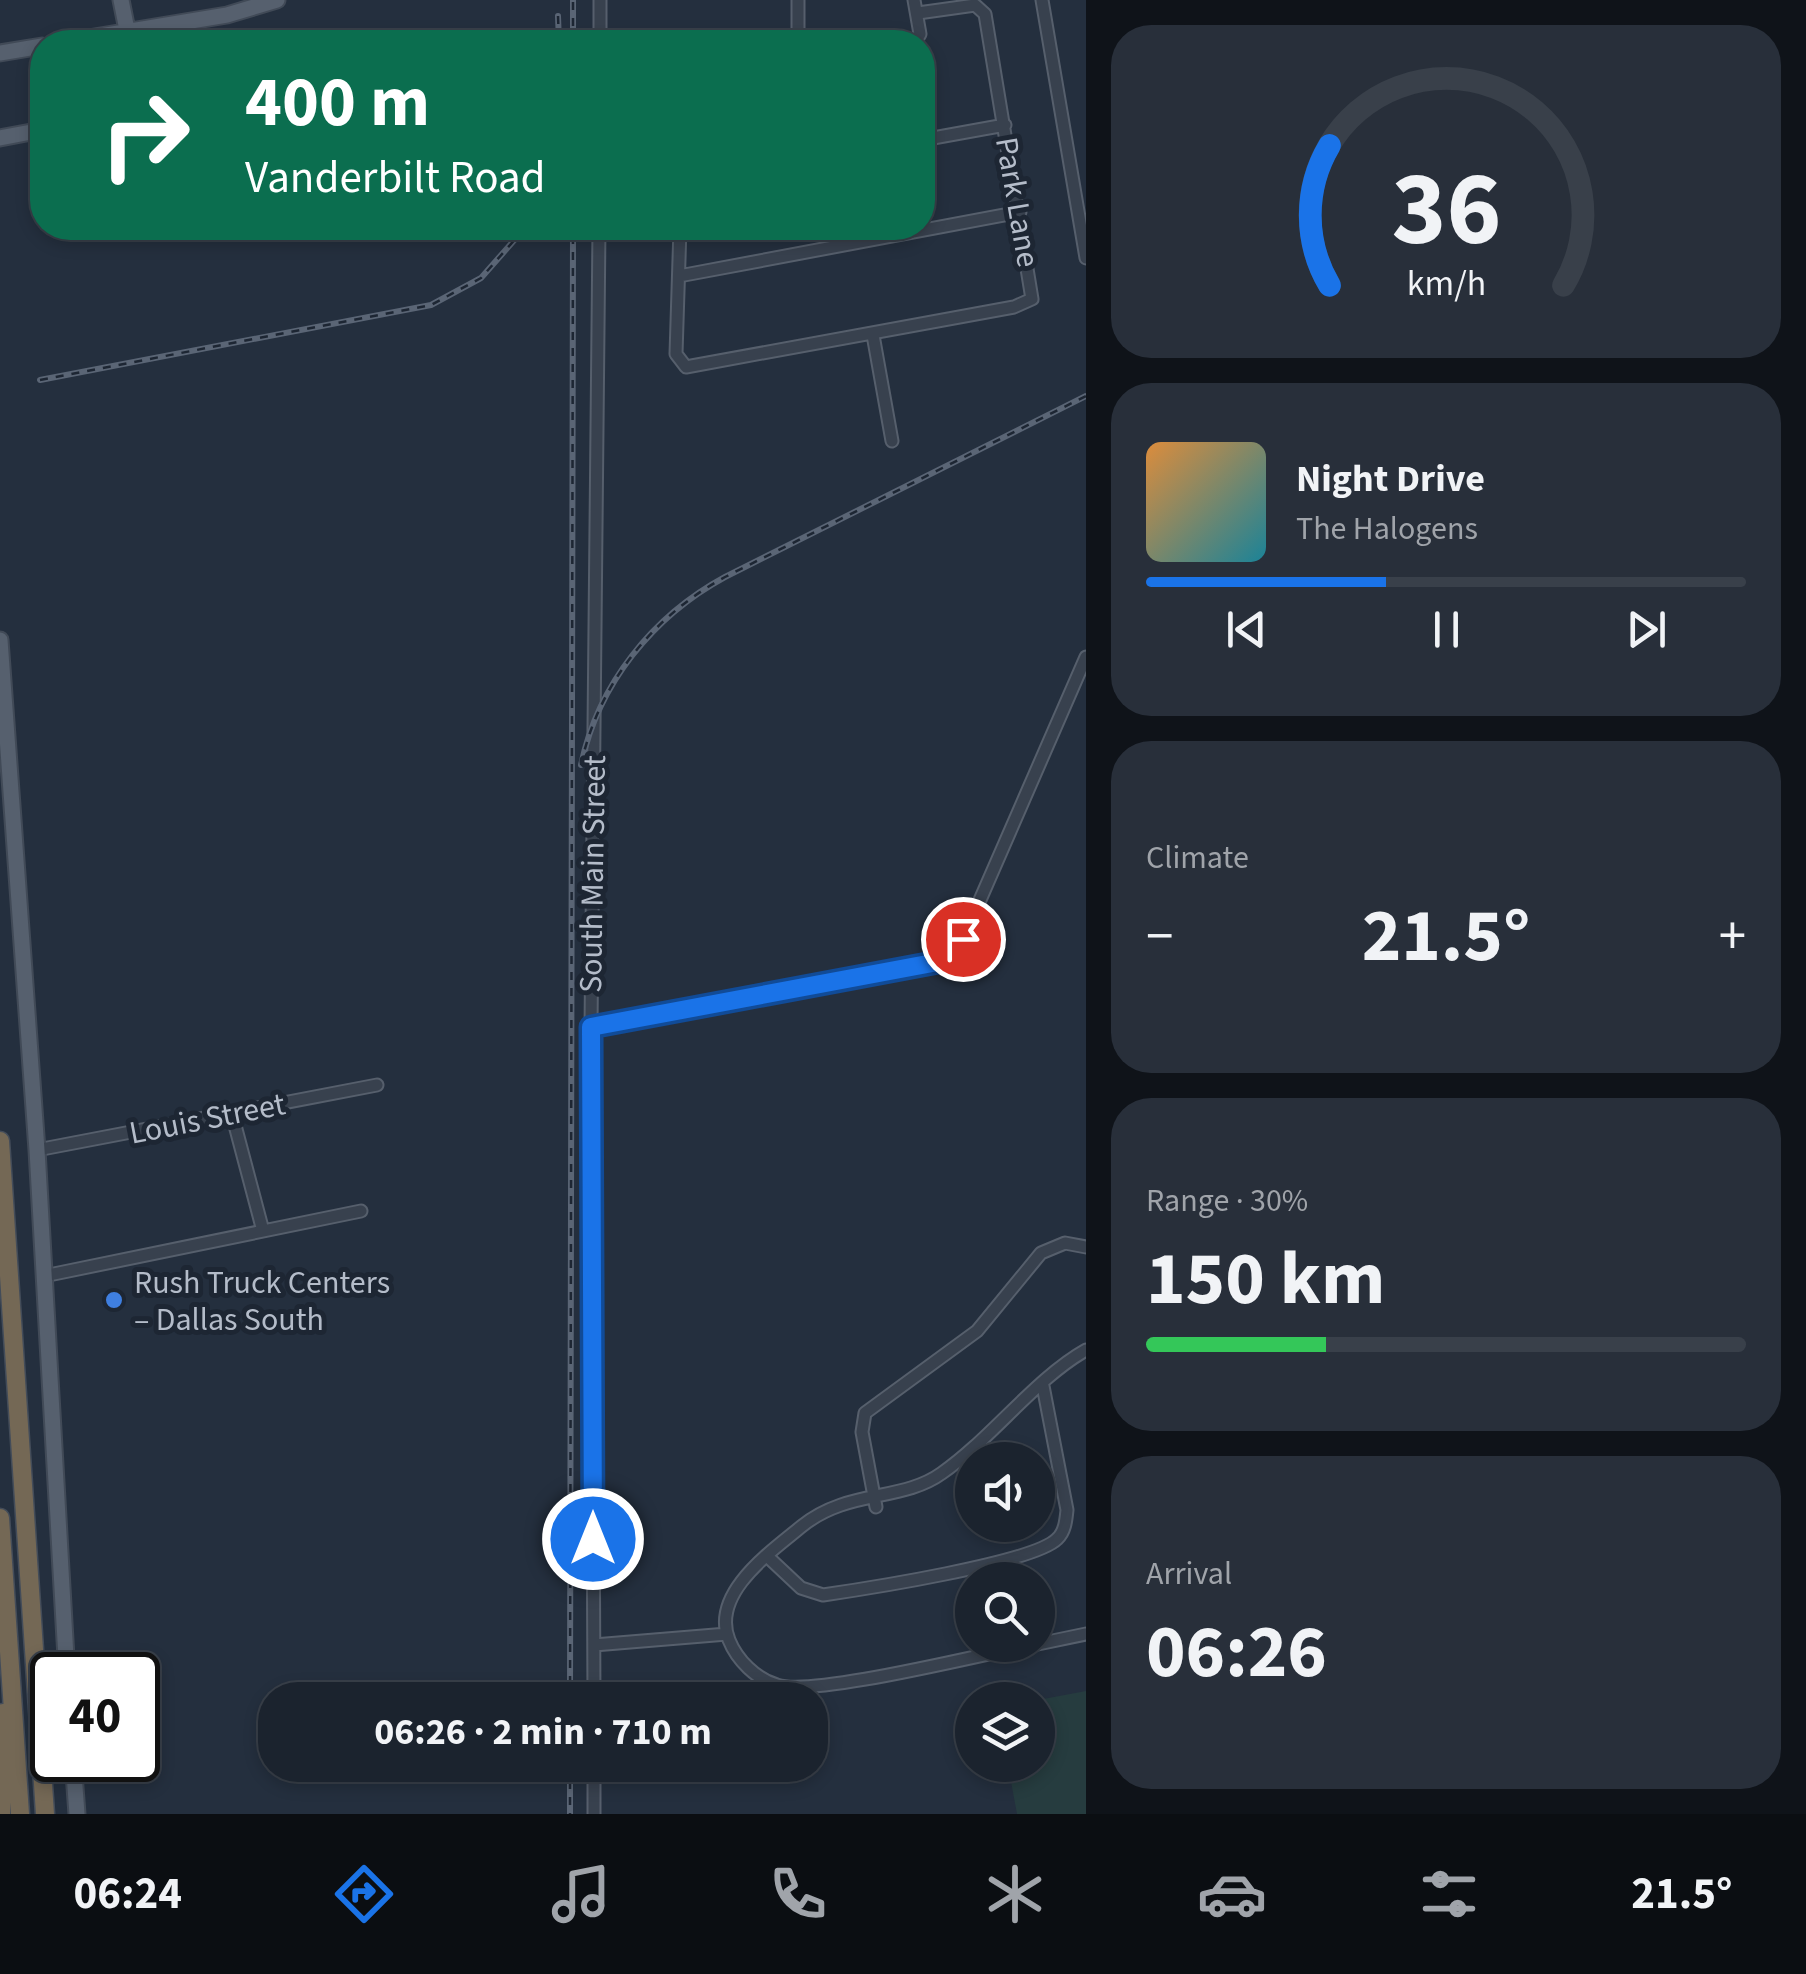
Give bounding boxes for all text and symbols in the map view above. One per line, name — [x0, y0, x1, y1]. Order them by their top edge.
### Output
text: 400 m — [245, 53, 430, 153]
icon: right — [80, 70, 210, 200]
street label: Park Lane — [983, 134, 1051, 271]
text: 36 — [1391, 137, 1501, 285]
text: Vanderbilt Road — [245, 146, 546, 210]
text: km/h — [1406, 258, 1486, 309]
text: Night Drive — [1296, 452, 1485, 506]
text: The Halogens — [1296, 506, 1478, 552]
icon: previous — [1219, 602, 1274, 657]
icon: pause — [1419, 602, 1474, 657]
icon: next — [1619, 602, 1674, 657]
street label: South Main Street — [568, 755, 618, 993]
text: Climate — [1146, 835, 1249, 881]
text: 21.5° — [1362, 883, 1530, 990]
pin — [921, 897, 1006, 982]
text: − — [1146, 898, 1173, 976]
text: + — [1719, 898, 1746, 976]
icon: arrive — [936, 912, 991, 967]
street label: Louis Street — [125, 1081, 289, 1157]
text: Range · 30% — [1146, 1178, 1308, 1224]
text: 150 km — [1146, 1226, 1385, 1333]
place label: Rush Truck Centers – Dallas South — [134, 1260, 390, 1343]
marker: Rush Truck Centers – Dallas South — [103, 1289, 125, 1311]
map controls — [955, 1442, 1055, 1782]
button: sound — [955, 1442, 1055, 1542]
position arrow — [541, 1487, 645, 1591]
text: Arrival — [1146, 1551, 1232, 1597]
button: search — [955, 1562, 1055, 1662]
text: 06:26 — [1146, 1599, 1327, 1706]
speed limit sign: 40 — [30, 1652, 160, 1782]
button: layers — [955, 1682, 1055, 1782]
text: 06:26 · 2 min · 710 m — [374, 1705, 712, 1759]
icon: directions — [329, 1859, 399, 1929]
icon: music — [546, 1859, 616, 1929]
icon: phone — [763, 1859, 833, 1929]
icon: climate — [980, 1859, 1050, 1929]
icon: car — [1197, 1859, 1267, 1929]
icon: filters — [1414, 1859, 1484, 1929]
text: 06:24 — [74, 1862, 182, 1926]
text: 21.5° — [1631, 1862, 1732, 1926]

